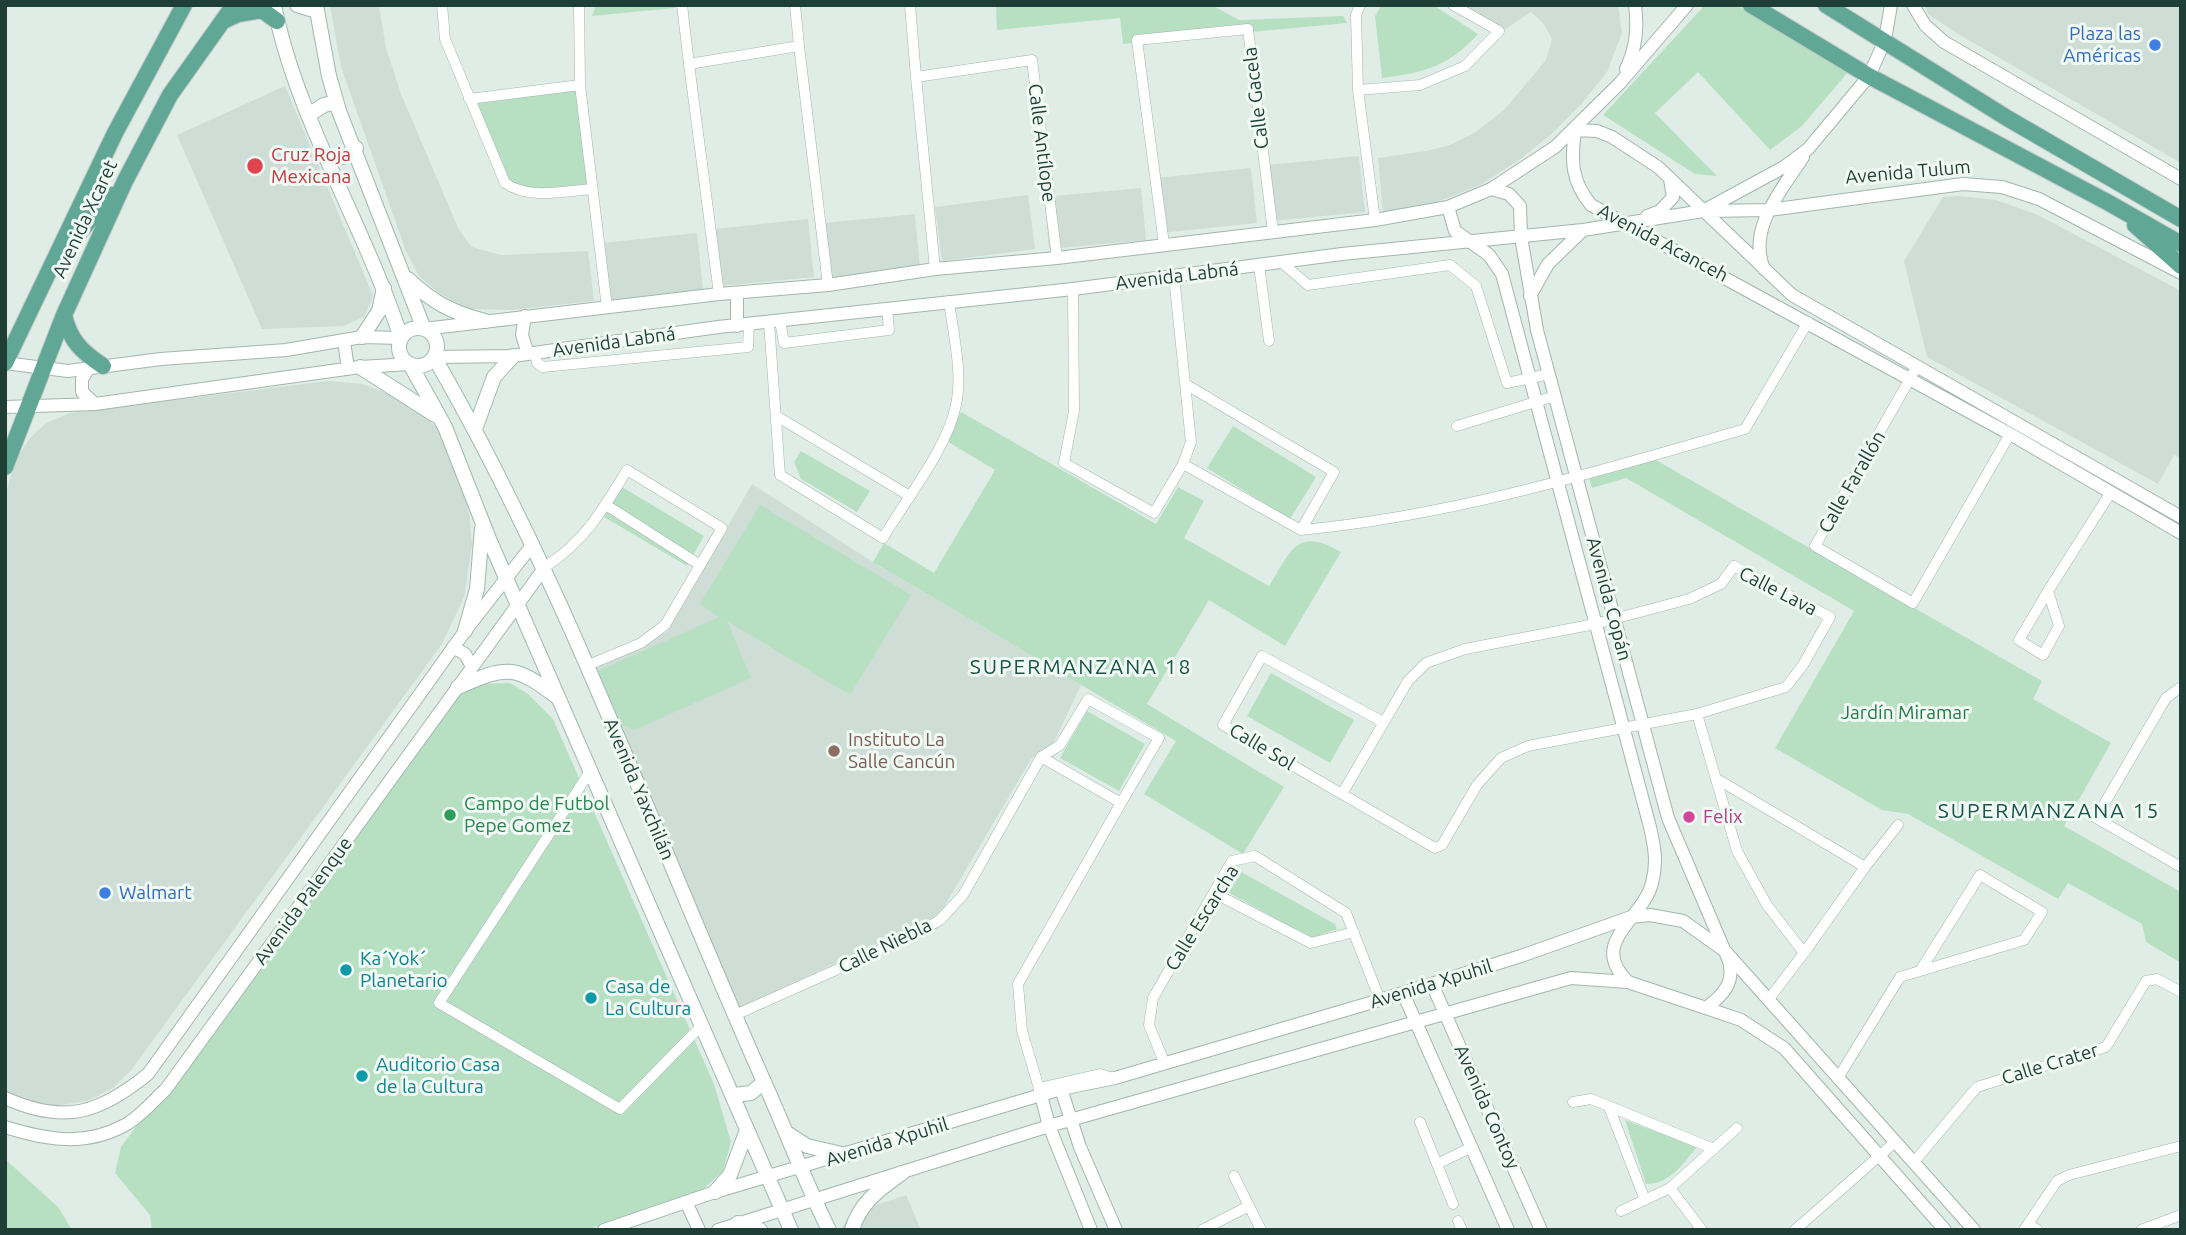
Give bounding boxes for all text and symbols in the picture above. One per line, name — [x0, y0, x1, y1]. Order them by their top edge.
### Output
place label: Plaza las Américas — [2063, 23, 2141, 67]
marker: Plaza las Américas — [2147, 37, 2163, 53]
street label: Calle Gacela — [1238, 46, 1274, 150]
street label: Calle Antílope — [1023, 82, 1061, 204]
place label: Cruz Roja Mexicana — [271, 144, 351, 188]
street label: Avenida Tulum — [1844, 155, 1972, 189]
street label: Avenida Xcaret — [48, 156, 122, 282]
marker: Cruz Roja Mexicana — [245, 156, 265, 176]
street label: Avenida Acanceh — [1594, 199, 1732, 287]
street label: Avenida Labná — [1114, 257, 1240, 295]
street label: Avenida Labná — [551, 322, 677, 362]
street label: Calle Farallón — [1814, 427, 1890, 537]
street label: Avenida Copán — [1582, 535, 1636, 663]
street label: Calle Lava — [1735, 562, 1821, 620]
district label: SUPERMANZANA 18 — [972, 654, 1190, 680]
park label: Jardín Miramar — [1841, 702, 1969, 724]
street label: Avenida Yaxchilán — [599, 715, 679, 863]
street label: Calle Sol — [1225, 719, 1299, 775]
place label: Instituto La Salle Cancún — [848, 729, 955, 773]
marker: Instituto La Salle Cancún — [826, 743, 842, 759]
place label: Campo de Futbol Pepe Gomez — [464, 793, 610, 837]
district label: SUPERMANZANA 15 — [1940, 798, 2158, 824]
place label: Felix — [1703, 806, 1743, 828]
marker: Campo de Futbol Pepe Gomez — [442, 807, 458, 823]
marker: Felix — [1681, 809, 1697, 825]
street label: Avenida Palenque — [249, 833, 357, 969]
street label: Calle Escarcha — [1160, 861, 1244, 975]
place label: Walmart — [119, 882, 192, 904]
marker: Walmart — [97, 885, 113, 901]
street label: Calle Niebla — [835, 914, 935, 978]
place label: Ka´Yok´ Planetario — [360, 948, 448, 992]
street label: Avenida Xpuhil — [1367, 955, 1495, 1013]
marker: Ka´Yok´ Planetario — [338, 962, 354, 978]
place label: Casa de La Cultura — [605, 976, 691, 1020]
marker: Casa de La Cultura — [583, 990, 599, 1006]
street label: Calle Crater — [1999, 1038, 2101, 1090]
street label: Avenida Contoy — [1449, 1041, 1525, 1173]
place label: Auditorio Casa de la Cultura — [376, 1054, 500, 1098]
marker: Auditorio Casa de la Cultura — [354, 1068, 370, 1084]
street label: Avenida Xpuhil — [823, 1113, 951, 1171]

